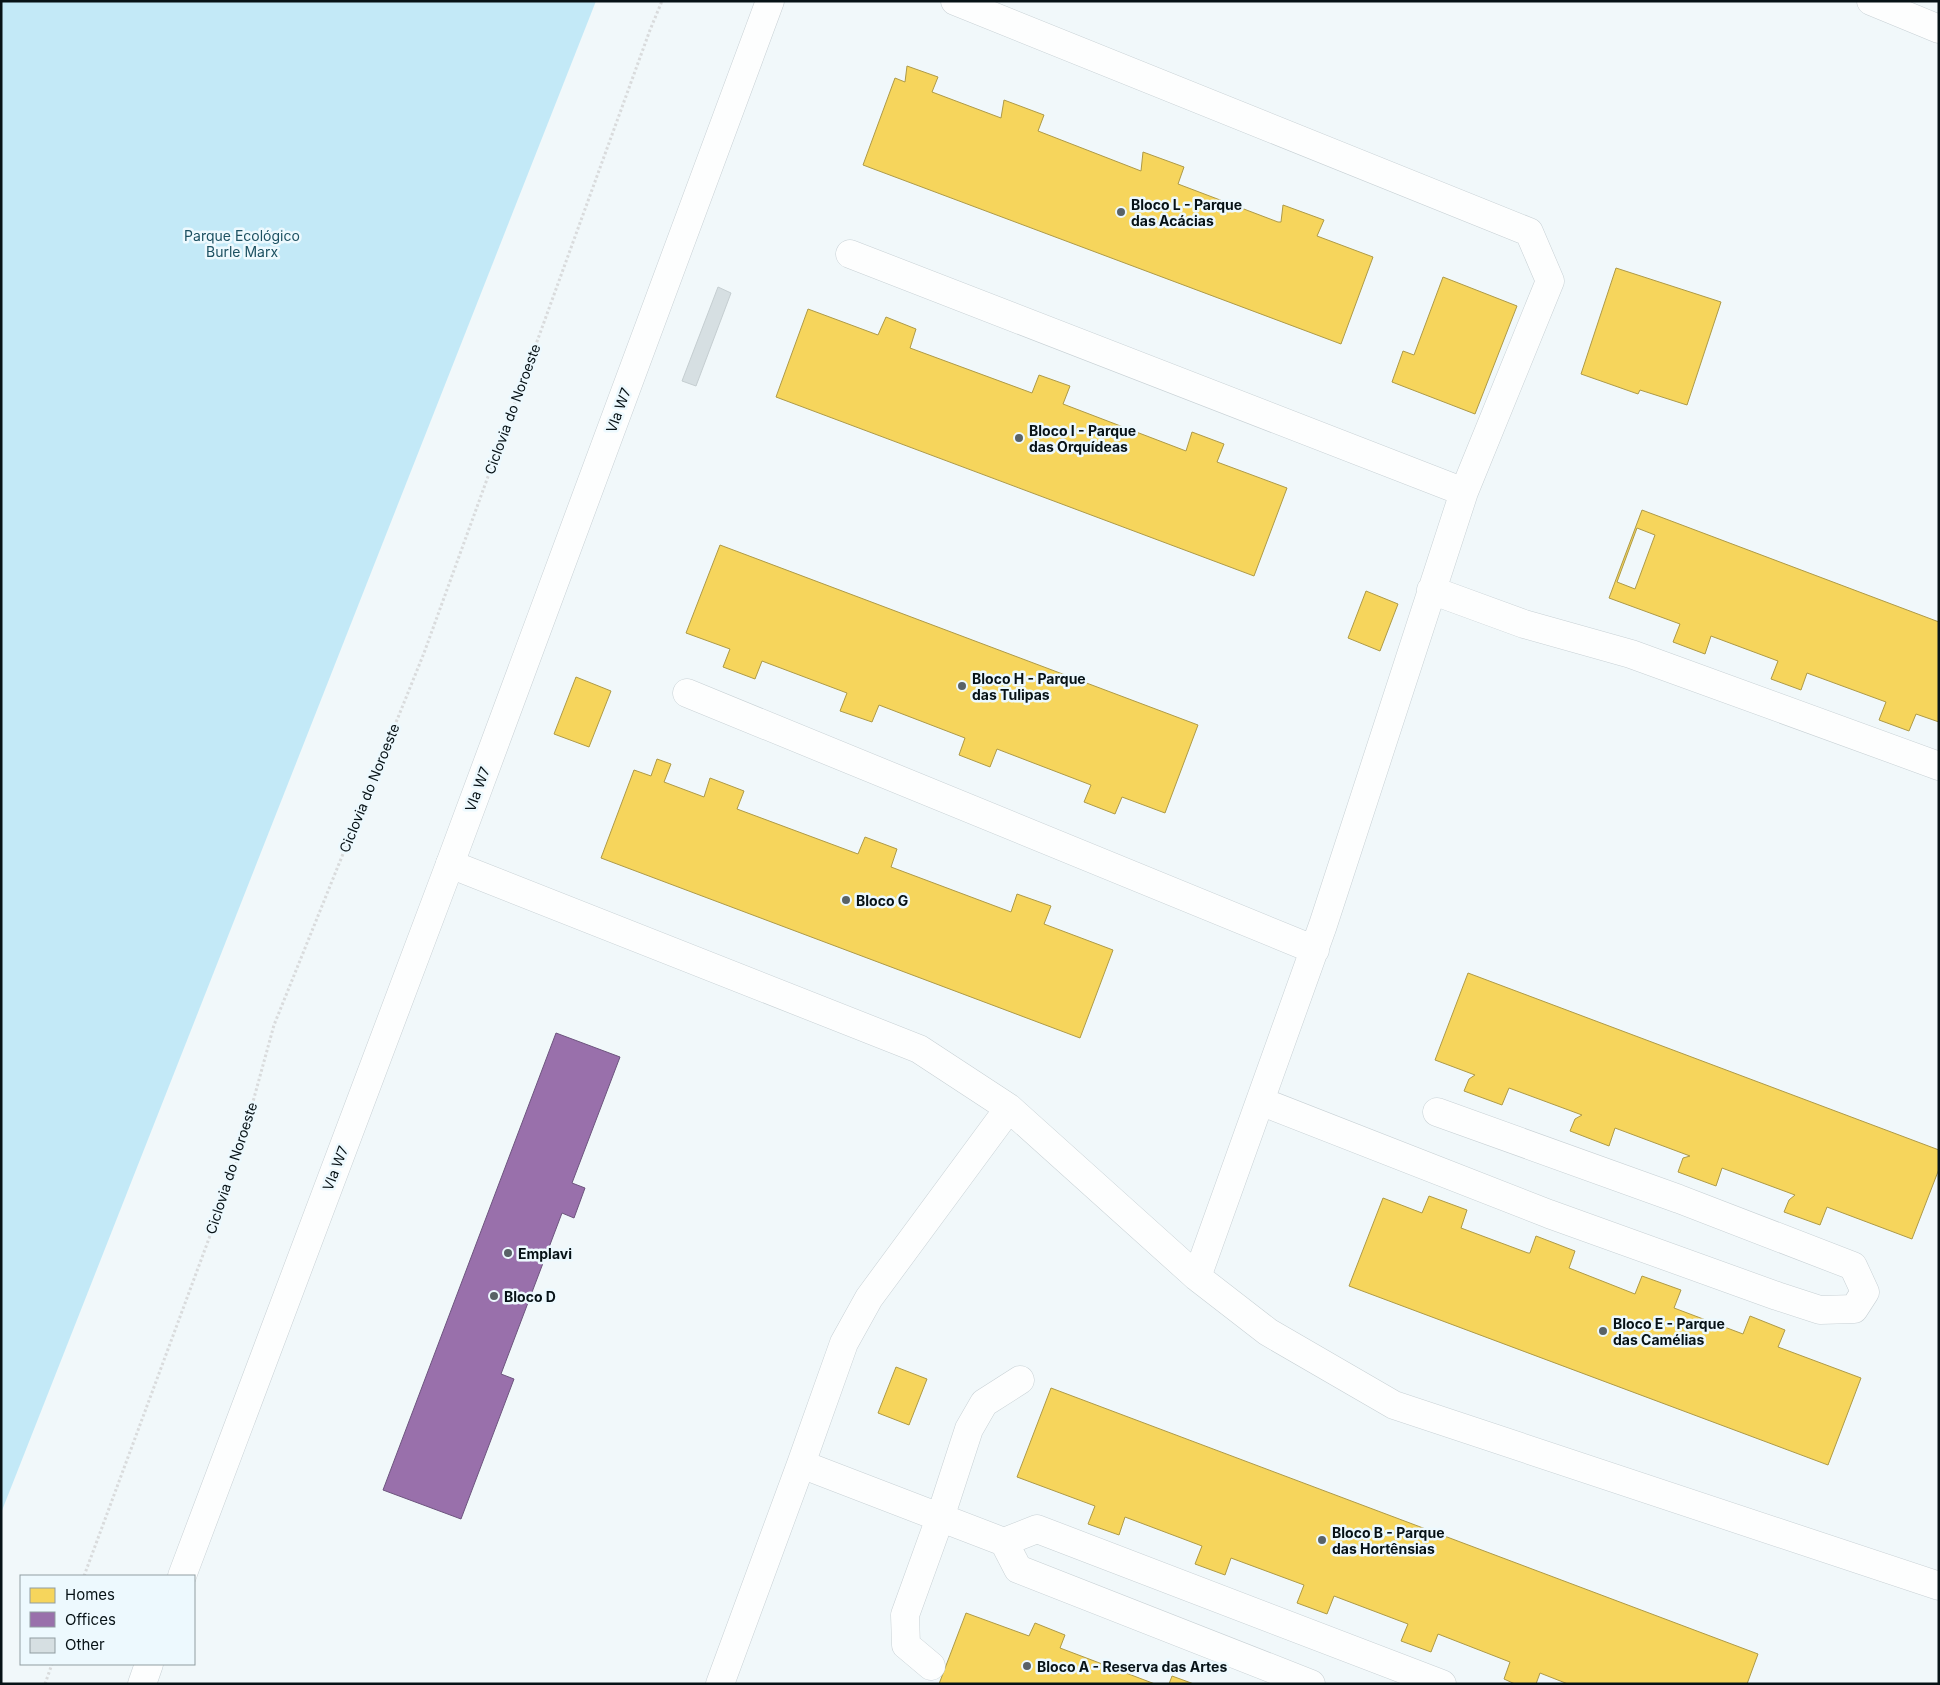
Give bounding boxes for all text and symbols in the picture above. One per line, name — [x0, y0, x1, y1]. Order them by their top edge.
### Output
place label: Bloco L - Parque das Acácias — [1131, 196, 1242, 229]
marker: Bloco L - Parque das Acácias — [1115, 206, 1127, 218]
park label: Parque Ecológico Burle Marx — [184, 227, 300, 260]
street label: Ciclovia do Noroeste — [480, 341, 544, 477]
street label: Vla W7 — [602, 385, 634, 435]
place label: Bloco I - Parque das Orquídeas — [1029, 422, 1136, 455]
marker: Bloco I - Parque das Orquídeas — [1013, 432, 1025, 444]
place label: Bloco H - Parque das Tulipas — [972, 670, 1086, 703]
marker: Bloco H - Parque das Tulipas — [956, 680, 968, 692]
street label: Ciclovia do Noroeste — [335, 721, 403, 855]
street label: Vla W7 — [461, 764, 493, 814]
place label: Bloco G — [856, 892, 908, 909]
marker: Bloco G — [840, 894, 852, 906]
street label: Ciclovia do Noroeste — [202, 1100, 260, 1236]
street label: Vla W7 — [319, 1143, 351, 1193]
place label: Emplavi — [518, 1245, 572, 1262]
marker: Emplavi — [502, 1247, 514, 1259]
place label: Bloco D — [504, 1288, 556, 1305]
marker: Bloco D — [488, 1290, 500, 1302]
place label: Bloco E - Parque das Camélias — [1613, 1315, 1725, 1348]
marker: Bloco E - Parque das Camélias — [1597, 1325, 1609, 1337]
place label: Bloco B - Parque das Hortênsias — [1332, 1524, 1445, 1557]
marker: Bloco B - Parque das Hortênsias — [1316, 1534, 1328, 1546]
legend — [20, 1575, 195, 1665]
text: Homes — [65, 1585, 115, 1604]
text: Offices — [65, 1610, 116, 1629]
text: Other — [65, 1635, 105, 1654]
place label: Bloco A - Reserva das Artes — [1037, 1658, 1227, 1675]
marker: Bloco A - Reserva das Artes — [1021, 1660, 1033, 1672]

